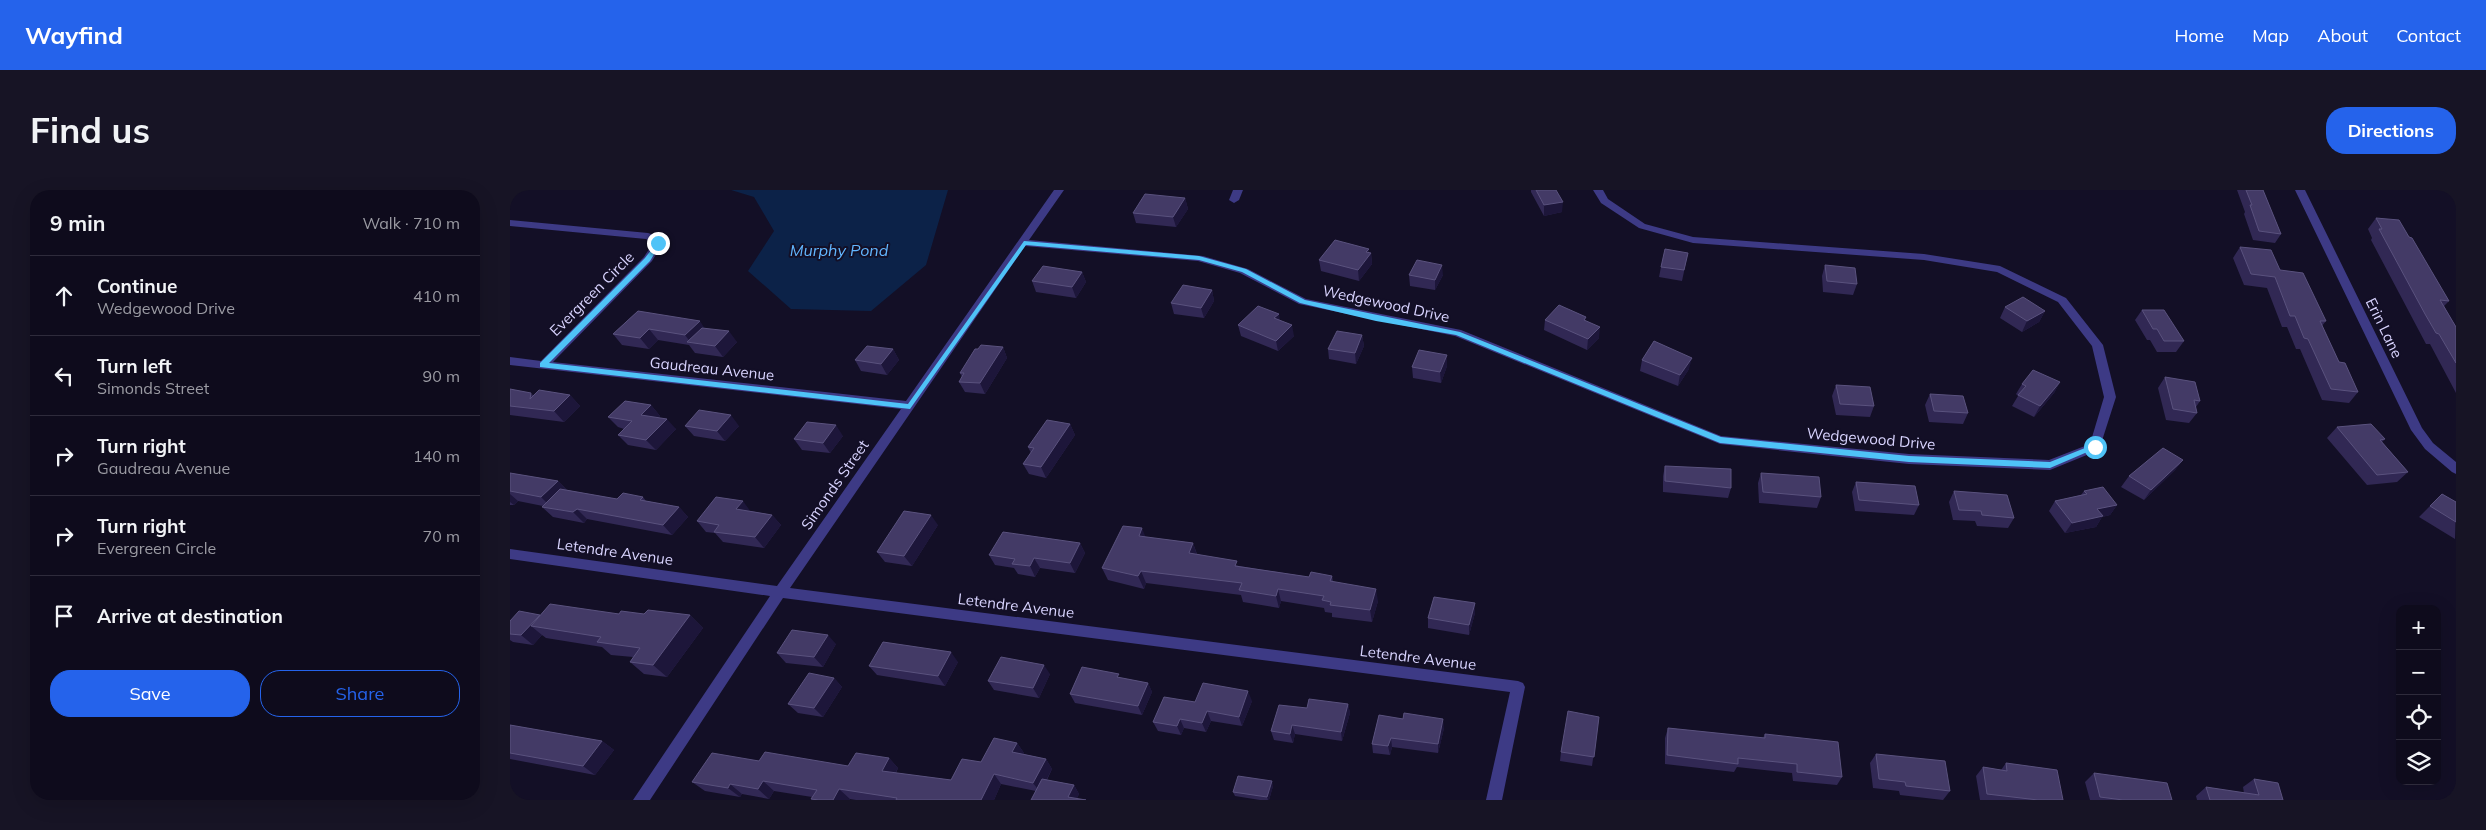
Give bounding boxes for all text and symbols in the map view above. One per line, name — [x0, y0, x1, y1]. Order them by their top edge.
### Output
text: Wayfind — [25, 20, 123, 50]
text: Home — [2174, 24, 2224, 47]
text: Map — [2252, 24, 2289, 47]
text: About — [2317, 24, 2368, 47]
text: Contact — [2396, 24, 2461, 47]
button: Directions — [2326, 107, 2456, 154]
text: Find us — [30, 108, 150, 152]
text: 9 min — [50, 210, 105, 236]
text: Walk · 710 m — [362, 213, 460, 233]
route end — [647, 232, 670, 255]
water label: Murphy Pond — [790, 240, 889, 260]
street label: Evergreen Circle — [545, 247, 638, 340]
text: Continue — [97, 274, 177, 298]
street label: Wedgewood Drive — [1321, 281, 1451, 326]
icon: ahead — [50, 282, 78, 310]
text: 410 m — [413, 286, 460, 306]
street label: Erin Lane — [2362, 295, 2407, 361]
text: Wedgewood Drive — [97, 298, 235, 318]
street label: Gaudreau Avenue — [649, 353, 775, 384]
text: Turn left — [97, 354, 172, 378]
icon: left — [50, 362, 78, 390]
text: 90 m — [423, 366, 460, 386]
text: Simonds Street — [97, 378, 209, 398]
street label: Wedgewood Drive — [1806, 423, 1936, 454]
text: Turn right — [97, 434, 186, 458]
street label: Simonds Street — [797, 436, 873, 533]
route start — [2084, 436, 2107, 459]
icon: right — [50, 442, 78, 470]
text: 140 m — [413, 446, 460, 466]
text: Gaudreau Avenue — [97, 458, 230, 478]
text: Turn right — [97, 514, 186, 538]
icon: right — [50, 522, 78, 550]
text: 70 m — [423, 526, 460, 546]
street label: Letendre Avenue — [556, 534, 674, 569]
text: Evergreen Circle — [97, 538, 216, 558]
street label: Letendre Avenue — [957, 589, 1075, 622]
icon: arrive — [50, 602, 78, 630]
text: Arrive at destination — [97, 604, 283, 628]
map controls — [2396, 605, 2441, 785]
button: + — [2396, 605, 2441, 650]
street label: Letendre Avenue — [1359, 641, 1477, 674]
button: − — [2396, 650, 2441, 695]
button: Save — [50, 670, 250, 717]
button: Share — [260, 670, 460, 717]
button: locate — [2396, 695, 2441, 740]
button: layers — [2396, 740, 2441, 785]

